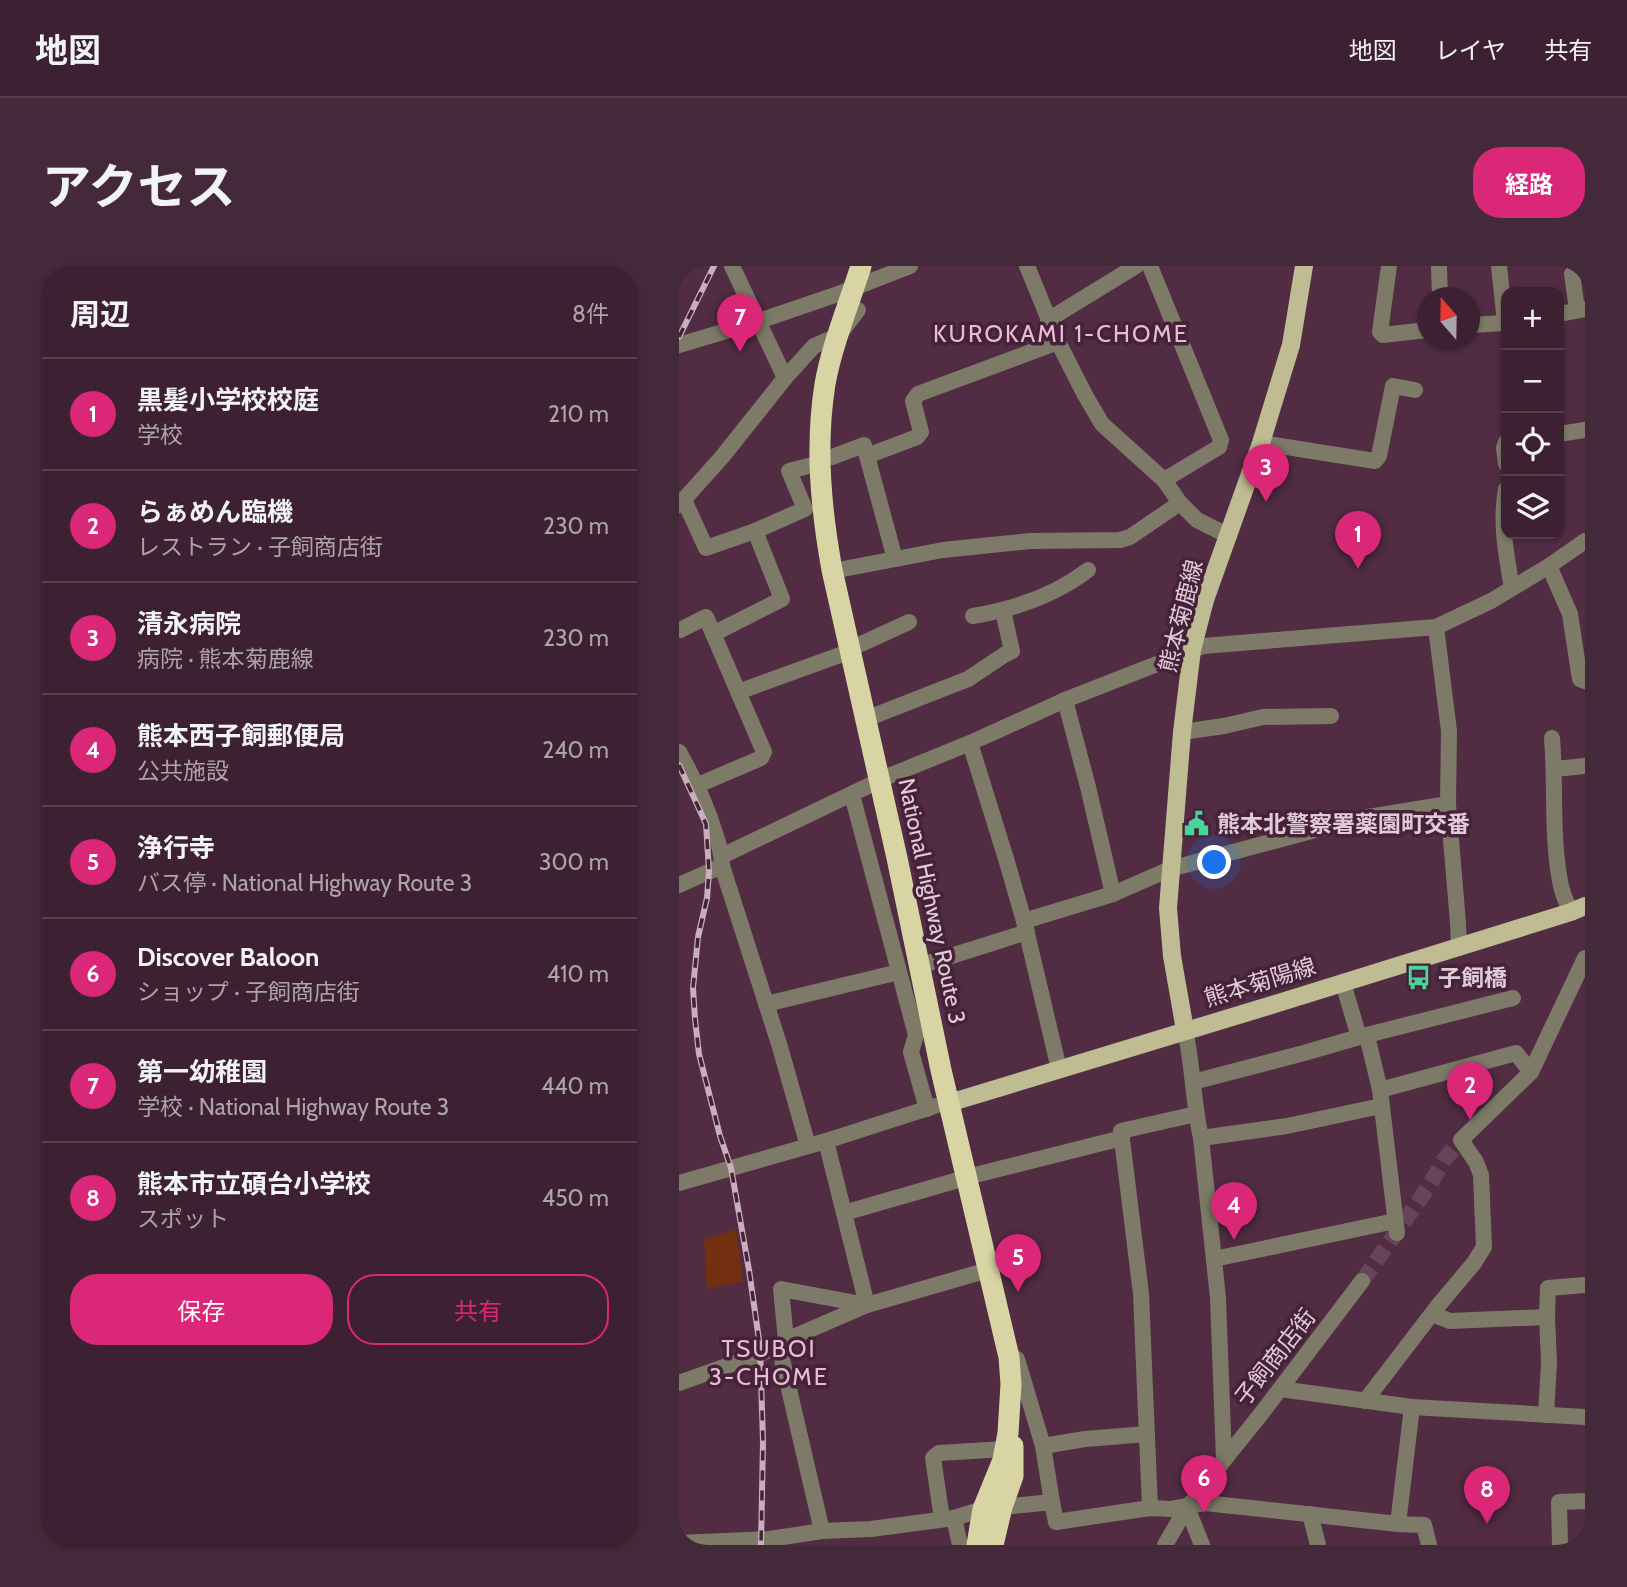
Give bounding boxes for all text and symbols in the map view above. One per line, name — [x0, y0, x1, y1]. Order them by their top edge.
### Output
text: 地図 — [35, 30, 101, 70]
text: 地図 — [1349, 36, 1397, 65]
text: レイヤ — [1435, 36, 1506, 65]
text: 共有 — [1544, 36, 1592, 65]
button: 経路 — [1473, 147, 1585, 218]
text: アクセス — [42, 157, 236, 216]
north arrow — [1417, 287, 1480, 350]
map controls — [1501, 287, 1564, 539]
button: + — [1501, 287, 1564, 350]
pin: 7 — [717, 294, 763, 352]
text: 周辺 — [70, 296, 130, 333]
text: 8件 — [572, 300, 609, 328]
district label: KUROKAMI 1-CHOME — [933, 319, 1189, 348]
button: − — [1501, 350, 1564, 413]
text: 黒髪小学校校庭 — [137, 384, 319, 416]
text: 1 — [89, 400, 97, 428]
text: 210 m — [548, 400, 609, 428]
button: locate — [1501, 413, 1564, 476]
text: 学校 — [137, 421, 183, 449]
pin: 3 — [1243, 444, 1289, 502]
button: layers — [1501, 476, 1564, 539]
text: らぁめん臨機 — [137, 496, 293, 528]
pin: 1 — [1335, 511, 1381, 569]
text: 2 — [87, 512, 99, 540]
text: 230 m — [543, 512, 609, 540]
text: レストラン · 子飼商店街 — [137, 533, 383, 561]
street label: 熊本菊鹿線 — [1154, 557, 1208, 675]
text: 清永病院 — [137, 608, 241, 640]
text: 3 — [87, 624, 99, 652]
text: 230 m — [543, 624, 609, 652]
text: 病院 · 熊本菊鹿線 — [137, 645, 314, 673]
text: 熊本西子飼郵便局 — [137, 720, 345, 752]
text: 4 — [86, 736, 100, 764]
text: 240 m — [542, 736, 609, 764]
text: 公共施設 — [137, 757, 229, 785]
street label: National Highway Route 3 — [892, 776, 972, 1026]
public building icon: 熊本北警察署薬園町交番 — [1183, 810, 1211, 838]
place label: 熊本北警察署薬園町交番 — [1217, 810, 1470, 838]
text: 浄行寺 — [137, 832, 215, 864]
your location — [1197, 845, 1231, 879]
text: 5 — [87, 848, 99, 876]
text: 300 m — [539, 848, 609, 876]
text: バス停 · National Highway Route 3 — [137, 869, 472, 897]
text: Discover Baloon — [137, 941, 319, 973]
street label: 熊本菊陽線 — [1201, 952, 1319, 1012]
text: 6 — [87, 960, 99, 988]
text: 410 m — [547, 960, 609, 988]
bus stop icon: 子飼橋 — [1404, 964, 1432, 992]
place label: 子飼橋 — [1438, 964, 1507, 992]
text: ショップ · 子飼商店街 — [137, 978, 360, 1006]
text: 第一幼稚園 — [137, 1056, 267, 1088]
pin: 2 — [1447, 1062, 1493, 1120]
text: 7 — [87, 1072, 99, 1100]
text: 440 m — [541, 1072, 609, 1100]
text: 学校 · National Highway Route 3 — [137, 1093, 449, 1121]
text: 熊本市立碩台小学校 — [137, 1168, 371, 1200]
pin: 4 — [1211, 1182, 1257, 1240]
text: 8 — [86, 1184, 100, 1212]
text: 450 m — [542, 1184, 609, 1212]
text: スポット — [137, 1205, 229, 1233]
pin: 5 — [995, 1234, 1041, 1292]
button: 保存 — [70, 1274, 333, 1345]
button: 共有 — [347, 1274, 609, 1345]
street label: 子飼商店街 — [1229, 1303, 1321, 1411]
district label: TSUBOI 3-CHOME — [709, 1334, 829, 1391]
pin: 6 — [1181, 1455, 1227, 1513]
pin: 8 — [1464, 1466, 1510, 1524]

